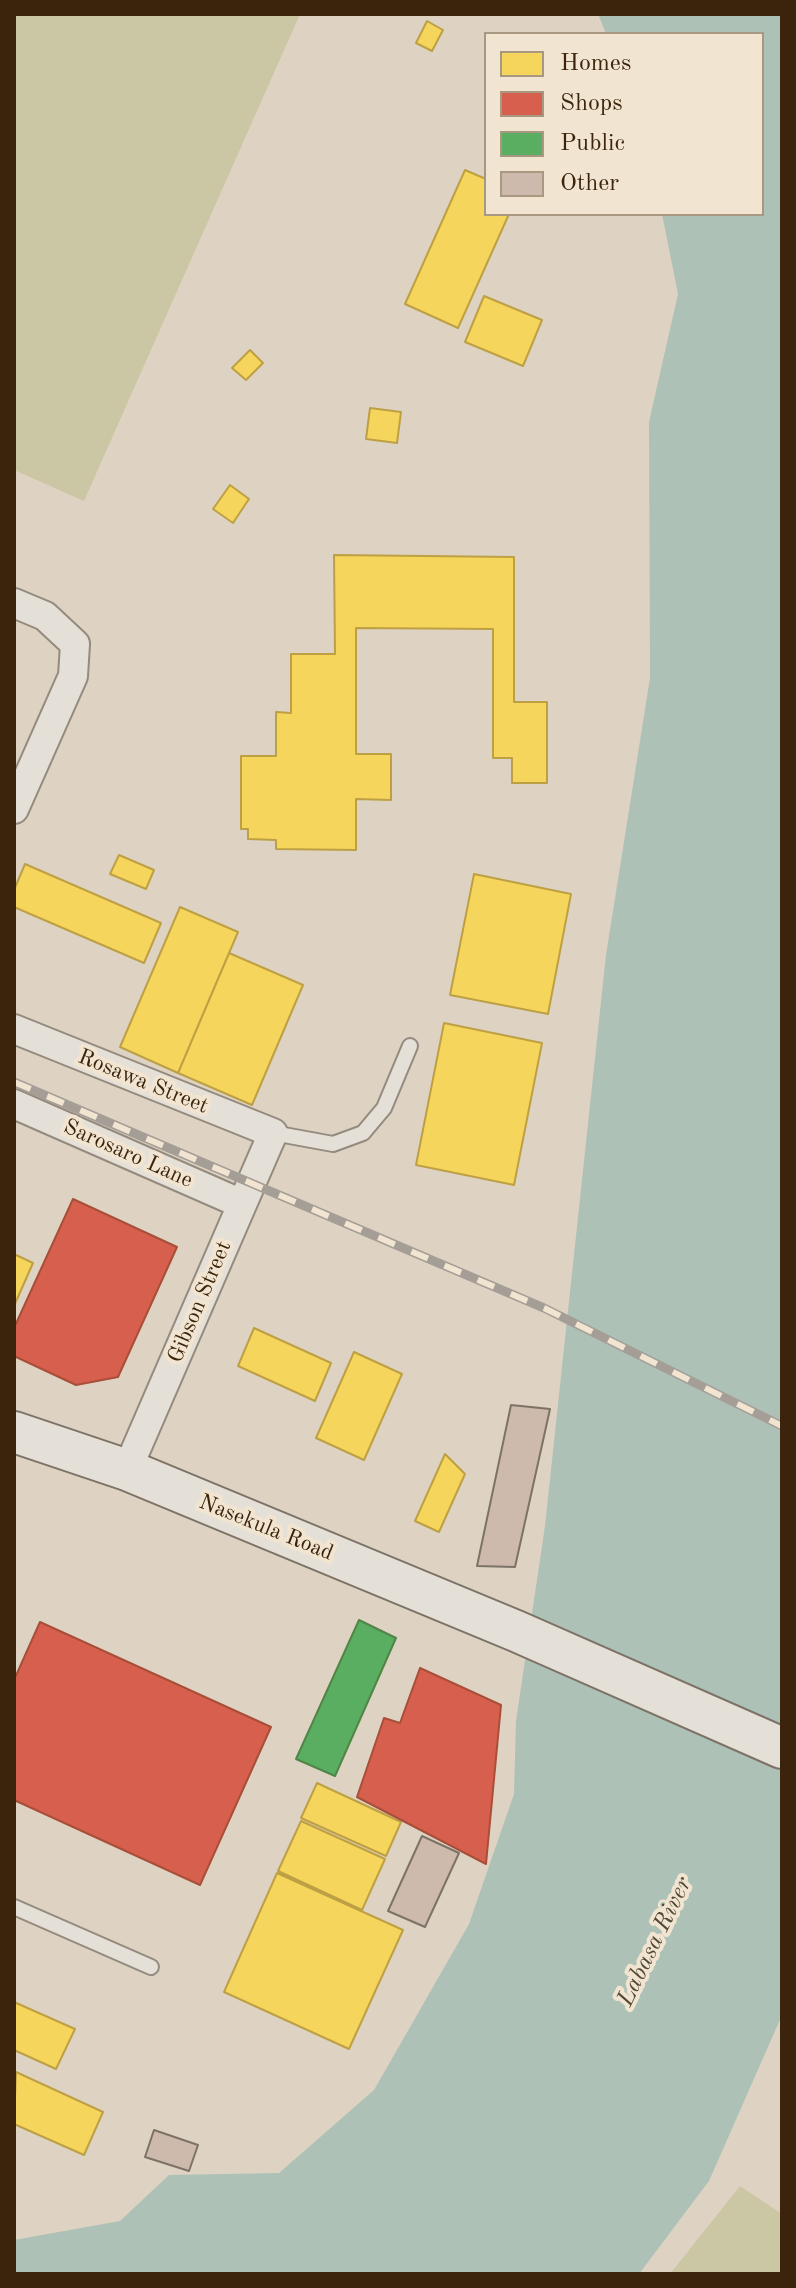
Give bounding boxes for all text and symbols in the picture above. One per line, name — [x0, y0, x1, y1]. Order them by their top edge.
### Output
legend — [484, 32, 764, 216]
text: Homes — [560, 52, 631, 76]
text: Shops — [560, 92, 623, 116]
text: Public — [560, 132, 625, 156]
text: Other — [560, 172, 619, 196]
street label: Rosawa Street — [74, 1044, 212, 1120]
street label: Sarosaro Lane — [59, 1114, 197, 1194]
street label: Gibson Street — [162, 1237, 238, 1367]
street label: Nasekula Road — [195, 1489, 337, 1567]
water label: Labasa River — [611, 1873, 699, 2011]

